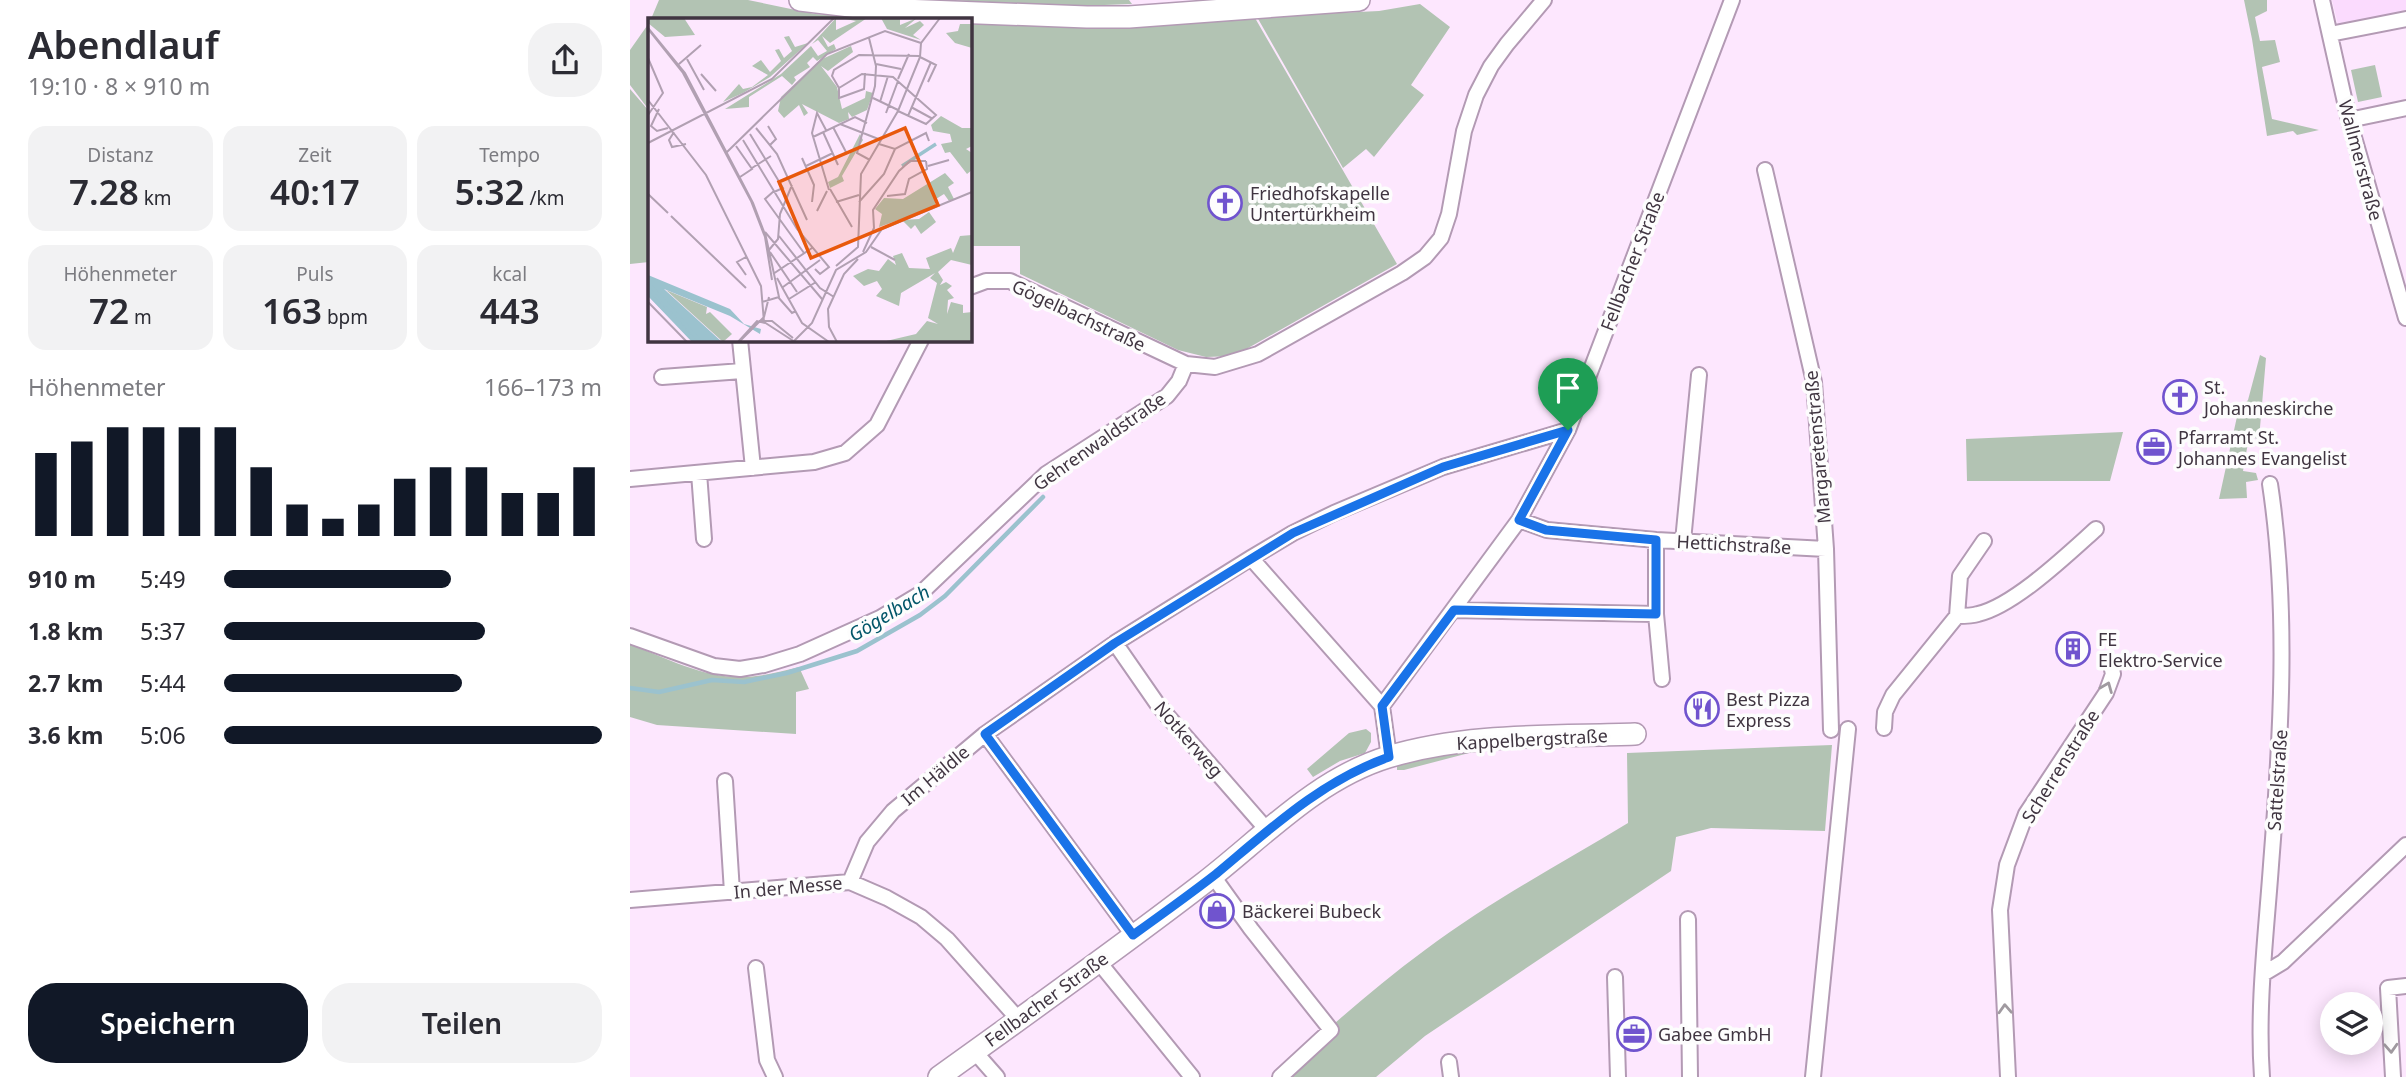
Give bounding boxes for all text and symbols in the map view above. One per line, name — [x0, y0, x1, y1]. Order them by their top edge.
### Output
text: Abendlauf — [28, 18, 219, 70]
inset map — [648, 18, 971, 341]
button: share — [528, 23, 602, 97]
text: 19:10 · 8 × 910 m — [28, 70, 210, 102]
street label: Wallmerstraße — [2333, 97, 2389, 223]
text: Distanz — [87, 142, 153, 168]
text: Zeit — [298, 142, 332, 168]
text: Tempo — [479, 142, 540, 168]
text: 7.28 — [69, 168, 139, 215]
text: 40:17 — [270, 168, 360, 215]
text: 5:32 — [455, 168, 525, 215]
place label: Friedhofskapelle Untertürkheim — [1250, 181, 1390, 226]
church icon: Friedhofskapelle Untertürkheim — [1206, 184, 1244, 222]
text: km — [139, 185, 172, 211]
text: /km — [525, 185, 564, 211]
street label: Fellbacher Straße — [1594, 188, 1670, 334]
text: Höhenmeter — [63, 261, 177, 287]
text: Puls — [296, 261, 334, 287]
text: kcal — [492, 261, 527, 287]
street label: Gögelbachstraße — [1008, 274, 1150, 356]
text: 72 — [89, 287, 129, 334]
text: 163 — [262, 287, 322, 334]
text: 443 — [480, 287, 540, 334]
text: m — [129, 304, 152, 330]
text: bpm — [322, 304, 368, 330]
pin — [1538, 358, 1598, 430]
icon: arrive — [1549, 369, 1587, 407]
street label: Margaretenstraße — [1798, 369, 1836, 525]
text: Höhenmeter — [28, 371, 166, 403]
text: 166–173 m — [484, 371, 602, 403]
place label: St. Johanneskirche — [2202, 375, 2333, 420]
church icon: St. Johanneskirche — [2161, 378, 2199, 416]
street label: Gehrenwaldstraße — [1028, 386, 1170, 496]
place label: Pfarramt St. Johannes Evangelist — [2176, 425, 2347, 470]
office icon: Pfarramt St. Johannes Evangelist — [2135, 428, 2173, 466]
street label: Hettichstraße — [1676, 529, 1792, 559]
text: 910 m — [28, 563, 96, 595]
text: 5:49 — [140, 563, 186, 595]
water label: Gögelbach — [844, 579, 934, 647]
text: 1.8 km — [28, 615, 103, 647]
text: 5:37 — [140, 615, 186, 647]
place label: FE Elektro-Service — [2098, 627, 2223, 672]
building icon: FE Elektro-Service — [2054, 630, 2092, 668]
text: 2.7 km — [28, 667, 103, 699]
text: 5:44 — [140, 667, 186, 699]
one-way arrow — [2099, 682, 2113, 694]
place label: Best Pizza Express — [1726, 687, 1810, 732]
restaurant icon: Best Pizza Express — [1683, 690, 1721, 728]
street label: Notkerweg — [1149, 696, 1229, 782]
street label: Scherrenstraße — [2016, 705, 2104, 827]
text: 3.6 km — [28, 719, 103, 751]
text: 5:06 — [140, 719, 186, 751]
street label: Kappelbergstraße — [1456, 723, 1608, 755]
street label: Sattelstraße — [2261, 728, 2293, 832]
street label: Im Häldle — [896, 740, 974, 810]
street label: In der Messe — [733, 870, 843, 904]
shop icon: Bäckerei Bubeck — [1198, 892, 1236, 930]
place label: Bäckerei Bubeck — [1242, 899, 1381, 923]
street label: Fellbacher Straße — [979, 946, 1113, 1052]
button: Speichern — [28, 983, 308, 1063]
button: Teilen — [322, 983, 602, 1063]
map controls — [2320, 992, 2383, 1055]
button: layers — [2320, 992, 2383, 1055]
one-way arrow — [1997, 1003, 2012, 1014]
office icon: Gabee GmbH — [1615, 1015, 1653, 1053]
place label: Gabee GmbH — [1658, 1022, 1772, 1046]
one-way arrow — [2384, 1043, 2399, 1054]

